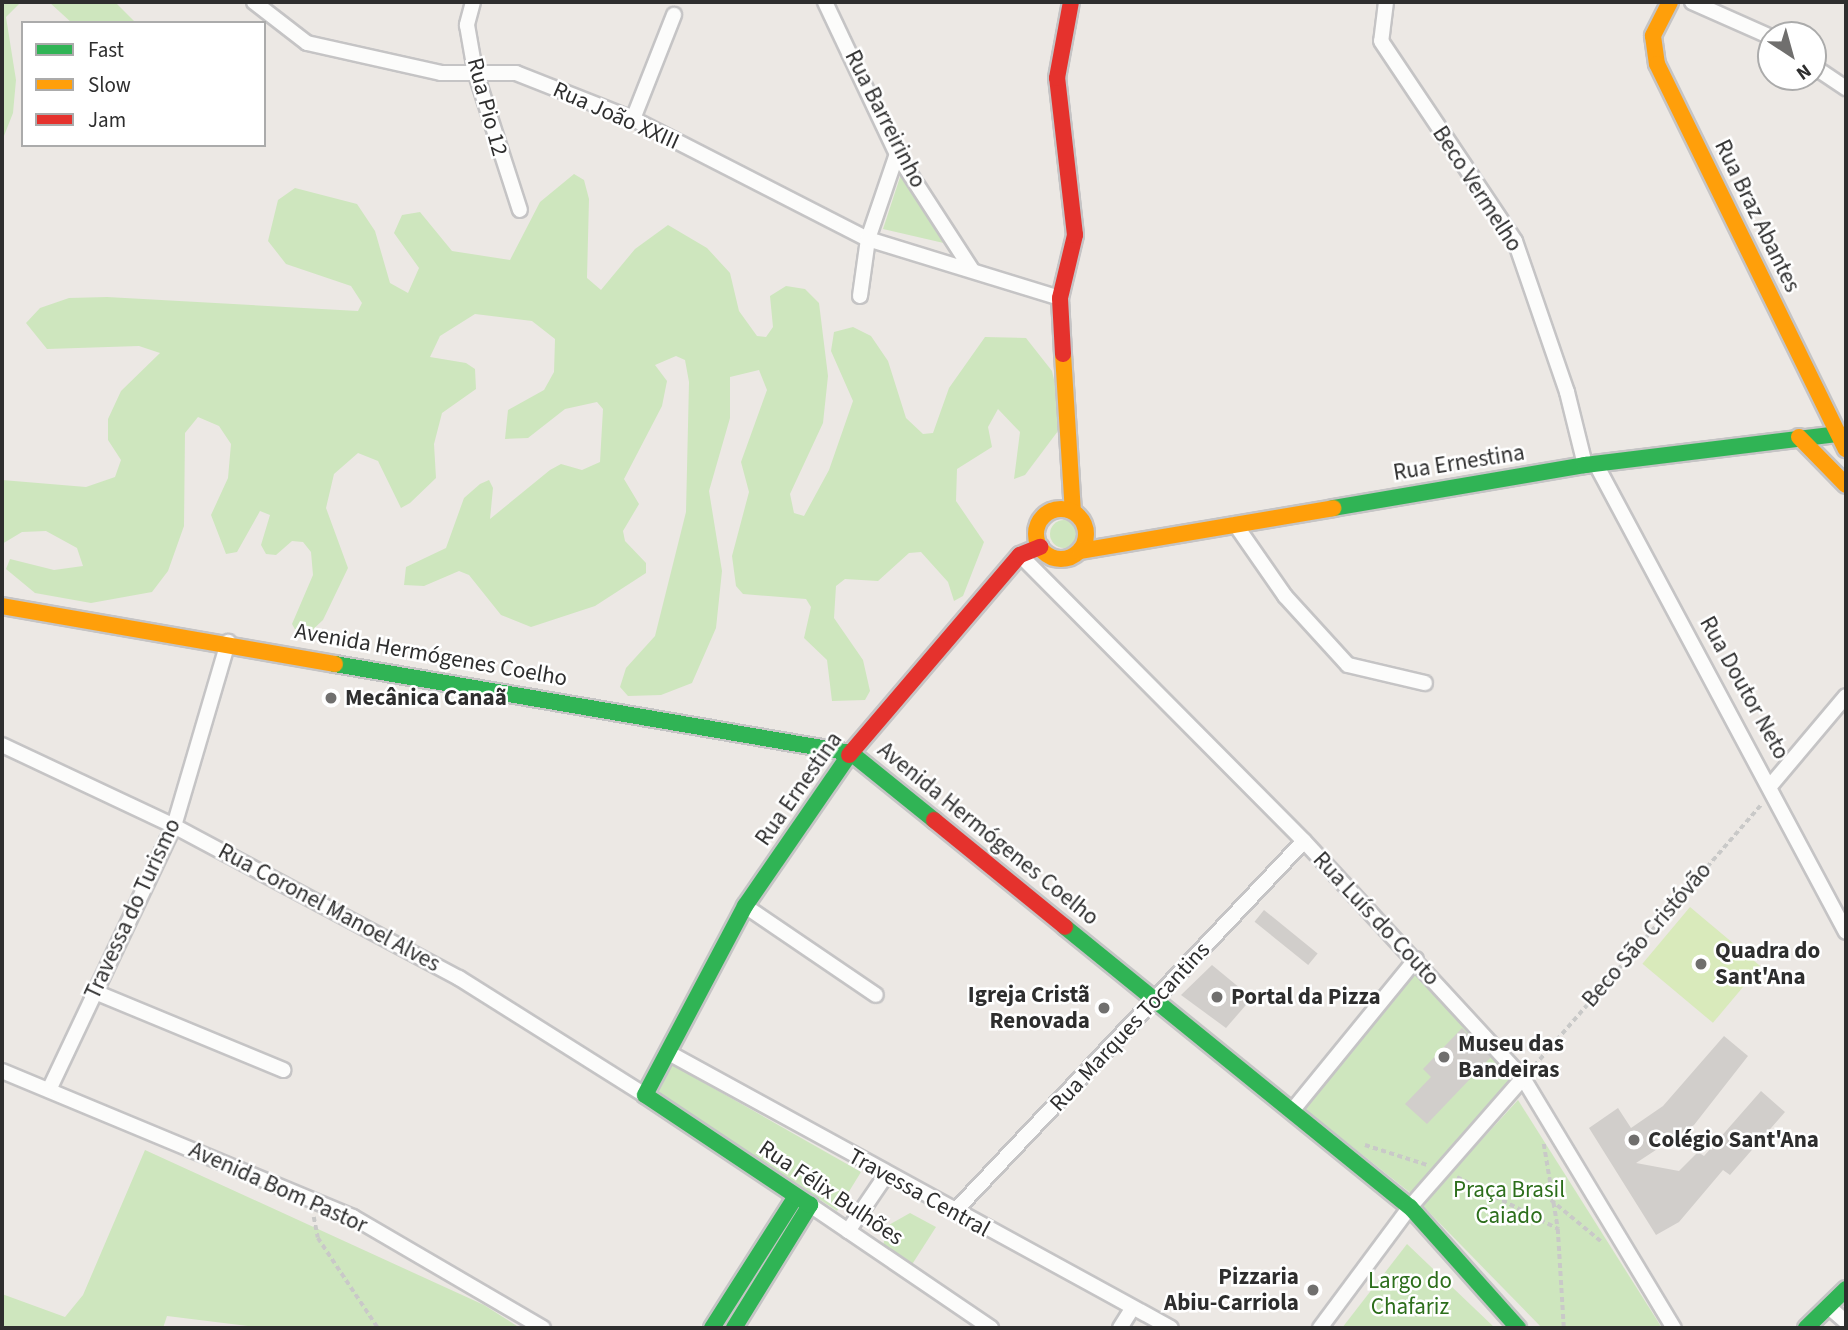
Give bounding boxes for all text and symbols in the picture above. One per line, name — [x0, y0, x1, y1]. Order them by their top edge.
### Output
legend — [21, 21, 266, 147]
north arrow — [1757, 21, 1827, 91]
text: Fast — [88, 35, 124, 65]
street label: Rua Barreirinho — [838, 46, 932, 192]
street label: Rua Pio 12 — [461, 55, 513, 159]
text: N — [1790, 57, 1817, 86]
text: Slow — [88, 70, 131, 100]
street label: Rua João XXIII — [549, 76, 683, 156]
text: Jam — [88, 105, 126, 135]
street label: Beco Vermelho — [1426, 121, 1528, 257]
street label: Rua Braz Abantes — [1708, 135, 1806, 297]
street label: Rua Ernestina — [1391, 439, 1527, 487]
street label: Rua Doutor Neto — [1693, 612, 1795, 764]
street label: Avenida Hermógenes Coelho — [293, 617, 569, 693]
place label: Mecânica Canaã — [345, 684, 507, 712]
marker: Mecânica Canaã — [323, 690, 339, 706]
street label: Rua Ernestina — [750, 727, 848, 851]
street label: Avenida Hermógenes Coelho — [872, 736, 1104, 932]
street label: Travessa do Turismo — [79, 814, 187, 1004]
street label: Rua Coronel Manoel Alves — [213, 838, 445, 978]
street label: Rua Luís do Couto — [1307, 846, 1445, 992]
street label: Beco São Cristóvão — [1577, 857, 1717, 1013]
street label: Rua Marques Tocantins — [1044, 936, 1216, 1118]
place label: Quadra do Sant'Ana — [1715, 937, 1820, 991]
marker: Quadra do Sant'Ana — [1693, 956, 1709, 972]
place label: Igreja Cristã Renovada — [968, 981, 1090, 1035]
place label: Portal da Pizza — [1231, 983, 1381, 1011]
marker: Portal da Pizza — [1209, 989, 1225, 1005]
marker: Igreja Cristã Renovada — [1096, 1000, 1112, 1016]
place label: Museu das Bandeiras — [1458, 1030, 1564, 1084]
marker: Museu das Bandeiras — [1436, 1049, 1452, 1065]
place label: Colégio Sant'Ana — [1648, 1126, 1819, 1154]
marker: Colégio Sant'Ana — [1626, 1132, 1642, 1148]
street label: Rua Félix Bulhões — [753, 1134, 909, 1252]
street label: Avenida Bom Pastor — [185, 1136, 371, 1240]
street label: Travessa Central — [843, 1143, 995, 1243]
park label: Praça Brasil Caiado — [1453, 1176, 1565, 1230]
place label: Pizzaria Abiu-Carriola — [1164, 1263, 1299, 1317]
park label: Largo do Chafariz — [1368, 1267, 1452, 1321]
marker: Pizzaria Abiu-Carriola — [1305, 1282, 1321, 1298]

